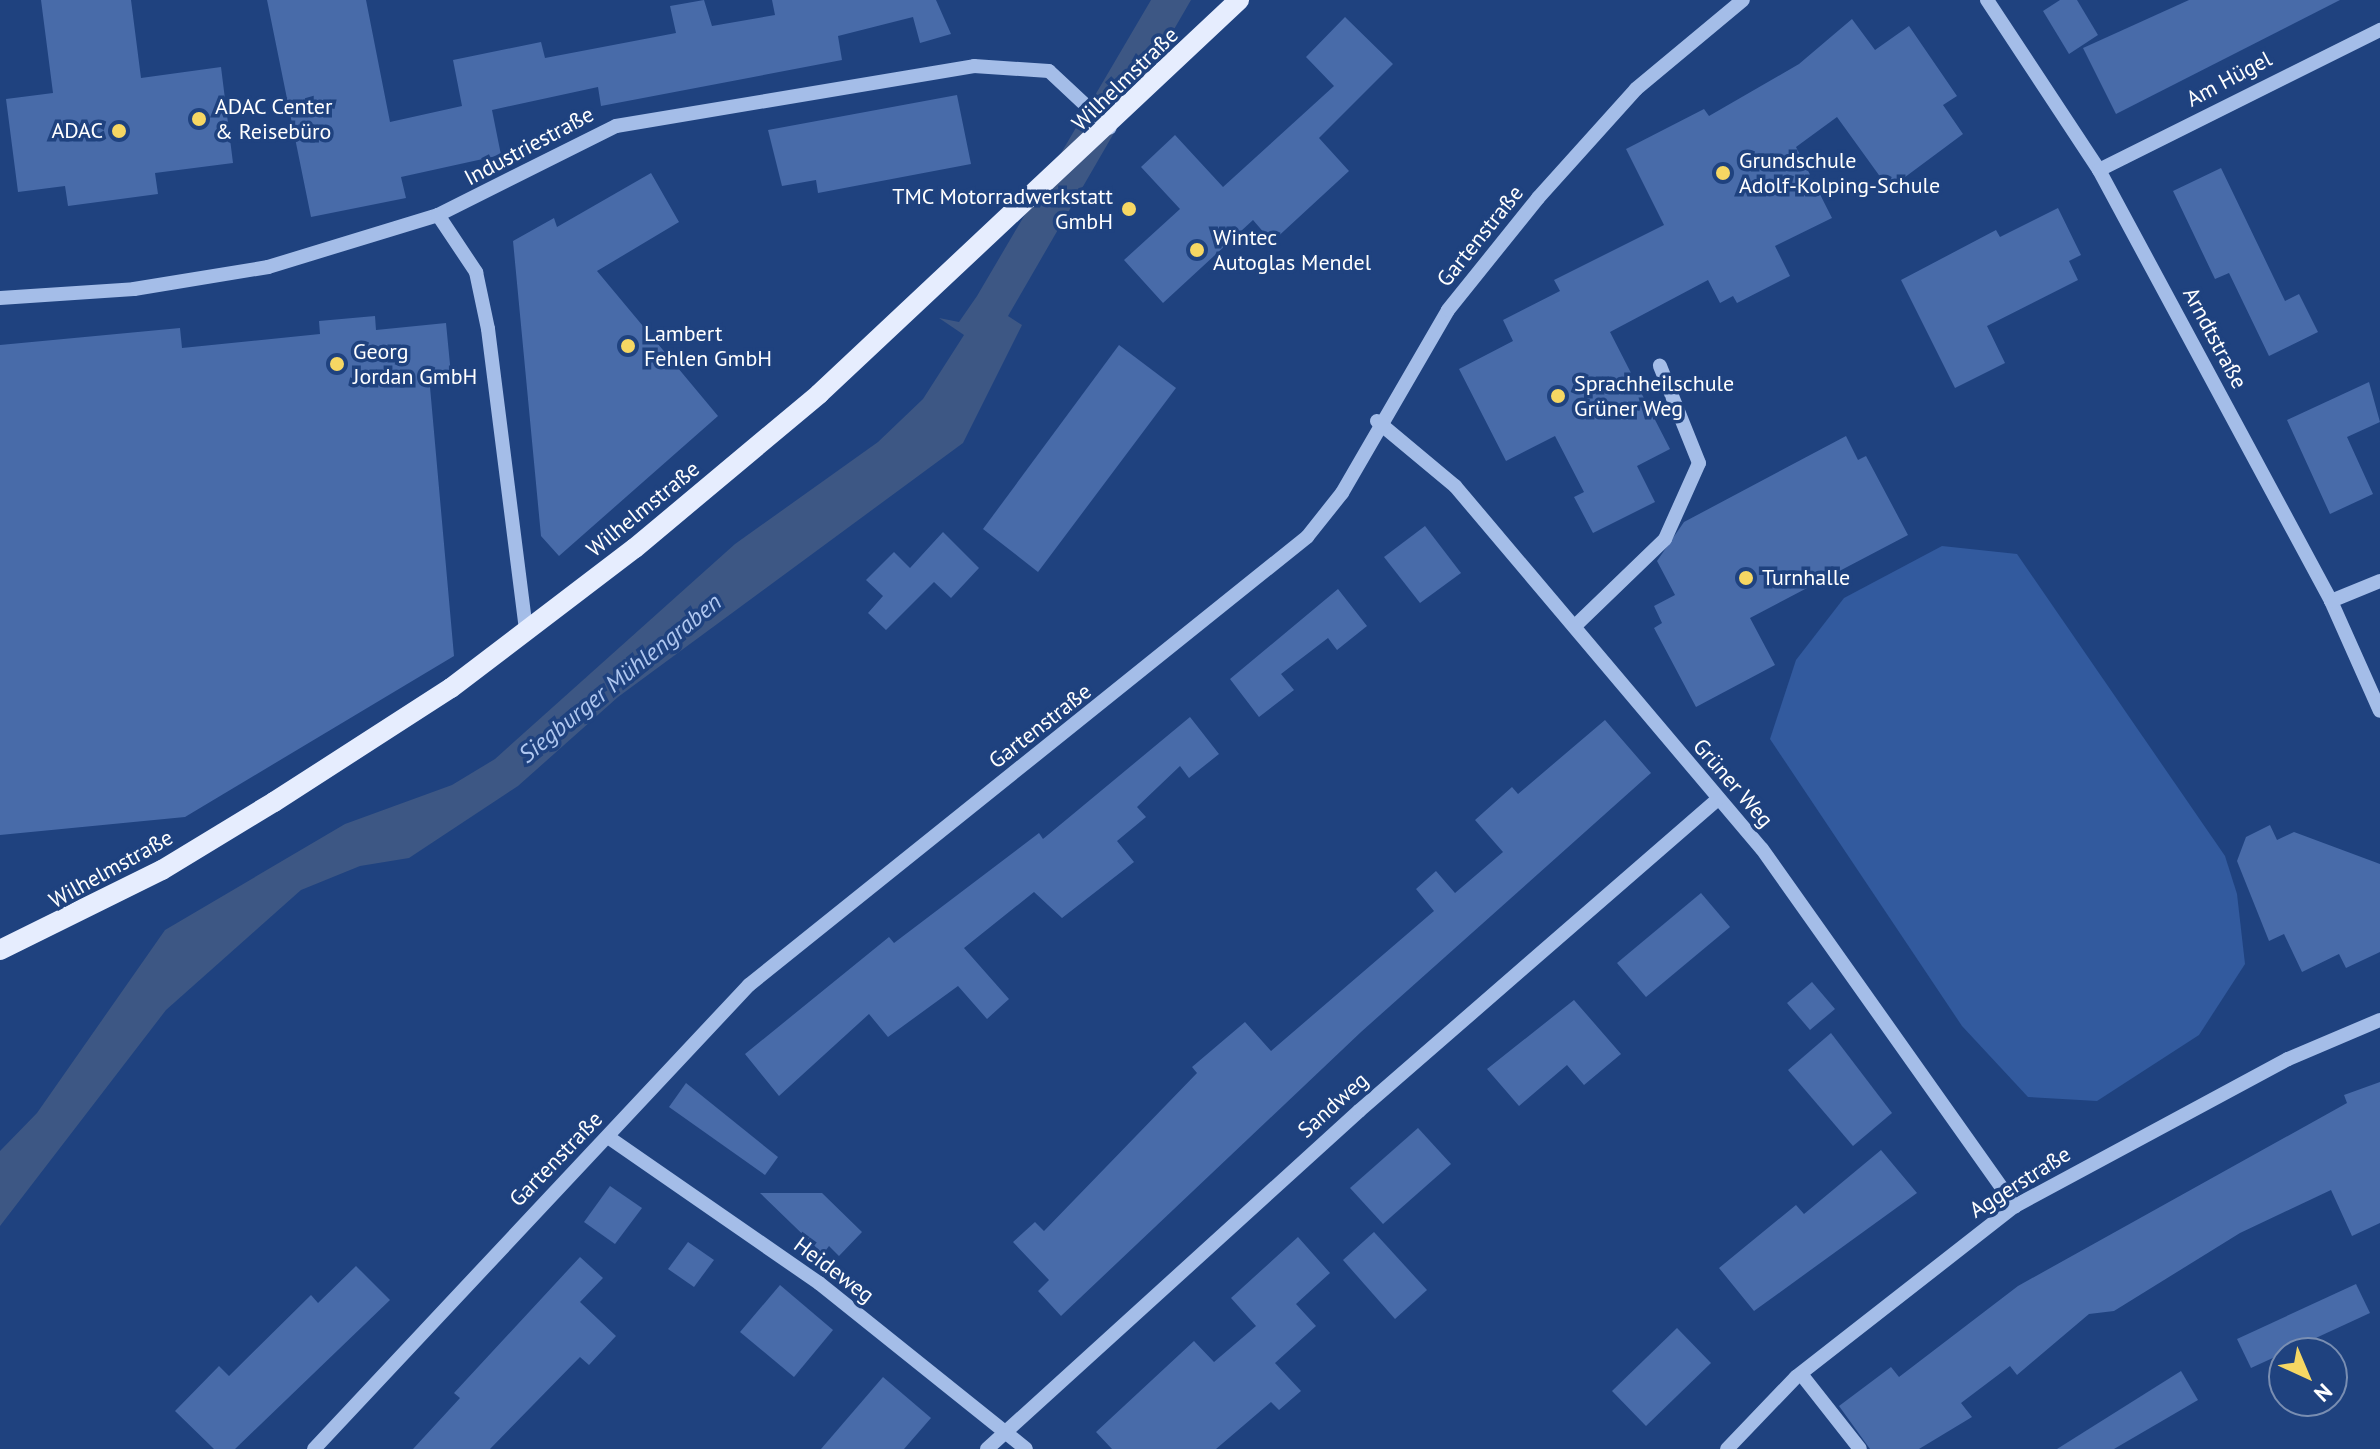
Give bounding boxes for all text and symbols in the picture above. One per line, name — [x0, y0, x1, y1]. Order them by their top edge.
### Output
street label: Wilhelmstraße — [1066, 22, 1184, 136]
street label: Am Hügel — [2182, 46, 2276, 112]
place label: ADAC Center & Reisebüro — [215, 93, 333, 144]
street label: Industriestraße — [460, 101, 598, 191]
marker: ADAC Center & Reisebüro — [190, 110, 208, 128]
place label: ADAC — [51, 118, 103, 144]
marker: ADAC — [110, 122, 128, 140]
place label: Grundschule Adolf-Kolping-Schule — [1739, 147, 1940, 198]
marker: Grundschule Adolf-Kolping-Schule — [1714, 164, 1732, 182]
street label: Gartenstraße — [1431, 180, 1529, 292]
place label: TMC Motorradwerkstatt GmbH — [891, 183, 1113, 234]
marker: TMC Motorradwerkstatt GmbH — [1120, 200, 1138, 218]
place label: Wintec Autoglas Mendel — [1213, 224, 1371, 276]
marker: Wintec Autoglas Mendel — [1188, 241, 1206, 259]
street label: Arndtstraße — [2177, 283, 2253, 393]
place label: Lambert Fehlen GmbH — [644, 320, 772, 372]
marker: Lambert Fehlen GmbH — [619, 337, 637, 355]
place label: Georg Jordan GmbH — [353, 338, 477, 390]
marker: Georg Jordan GmbH — [328, 355, 346, 373]
place label: Sprachheilschule Grüner Weg — [1574, 370, 1734, 422]
marker: Sprachheilschule Grüner Weg — [1549, 387, 1567, 405]
street label: Wilhelmstraße — [581, 456, 705, 562]
place label: Turnhalle — [1762, 565, 1850, 591]
marker: Turnhalle — [1737, 569, 1755, 587]
water label: Siegburger Mühlengraben — [513, 587, 727, 769]
street label: Gartenstraße — [984, 678, 1096, 774]
street label: Grüner Weg — [1687, 733, 1779, 833]
street label: Wilhelmstraße — [45, 824, 177, 914]
street label: Sandweg — [1293, 1067, 1373, 1143]
street label: Gartenstraße — [504, 1106, 608, 1212]
street label: Aggerstraße — [1965, 1141, 2075, 1223]
street label: Heideweg — [789, 1231, 879, 1309]
north arrow — [2268, 1337, 2348, 1417]
text: N — [2308, 1378, 2338, 1408]

